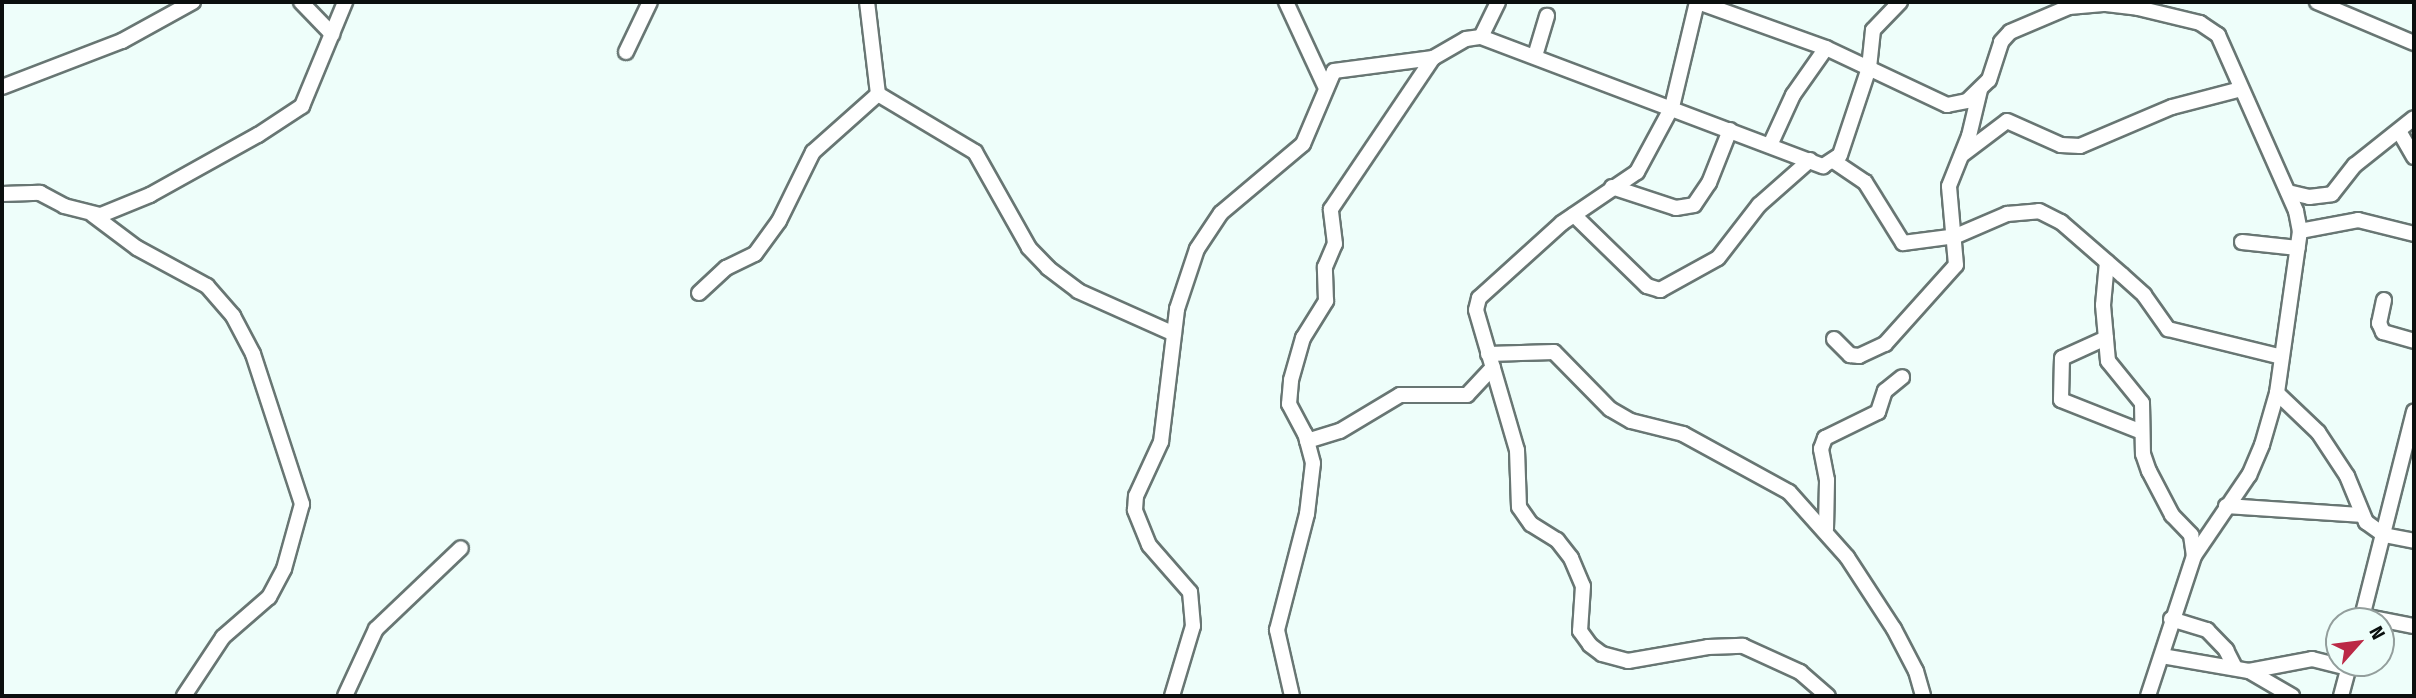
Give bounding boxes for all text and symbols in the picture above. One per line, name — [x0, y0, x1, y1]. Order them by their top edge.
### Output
north arrow — [2325, 607, 2395, 677]
text: N — [2364, 622, 2390, 643]

